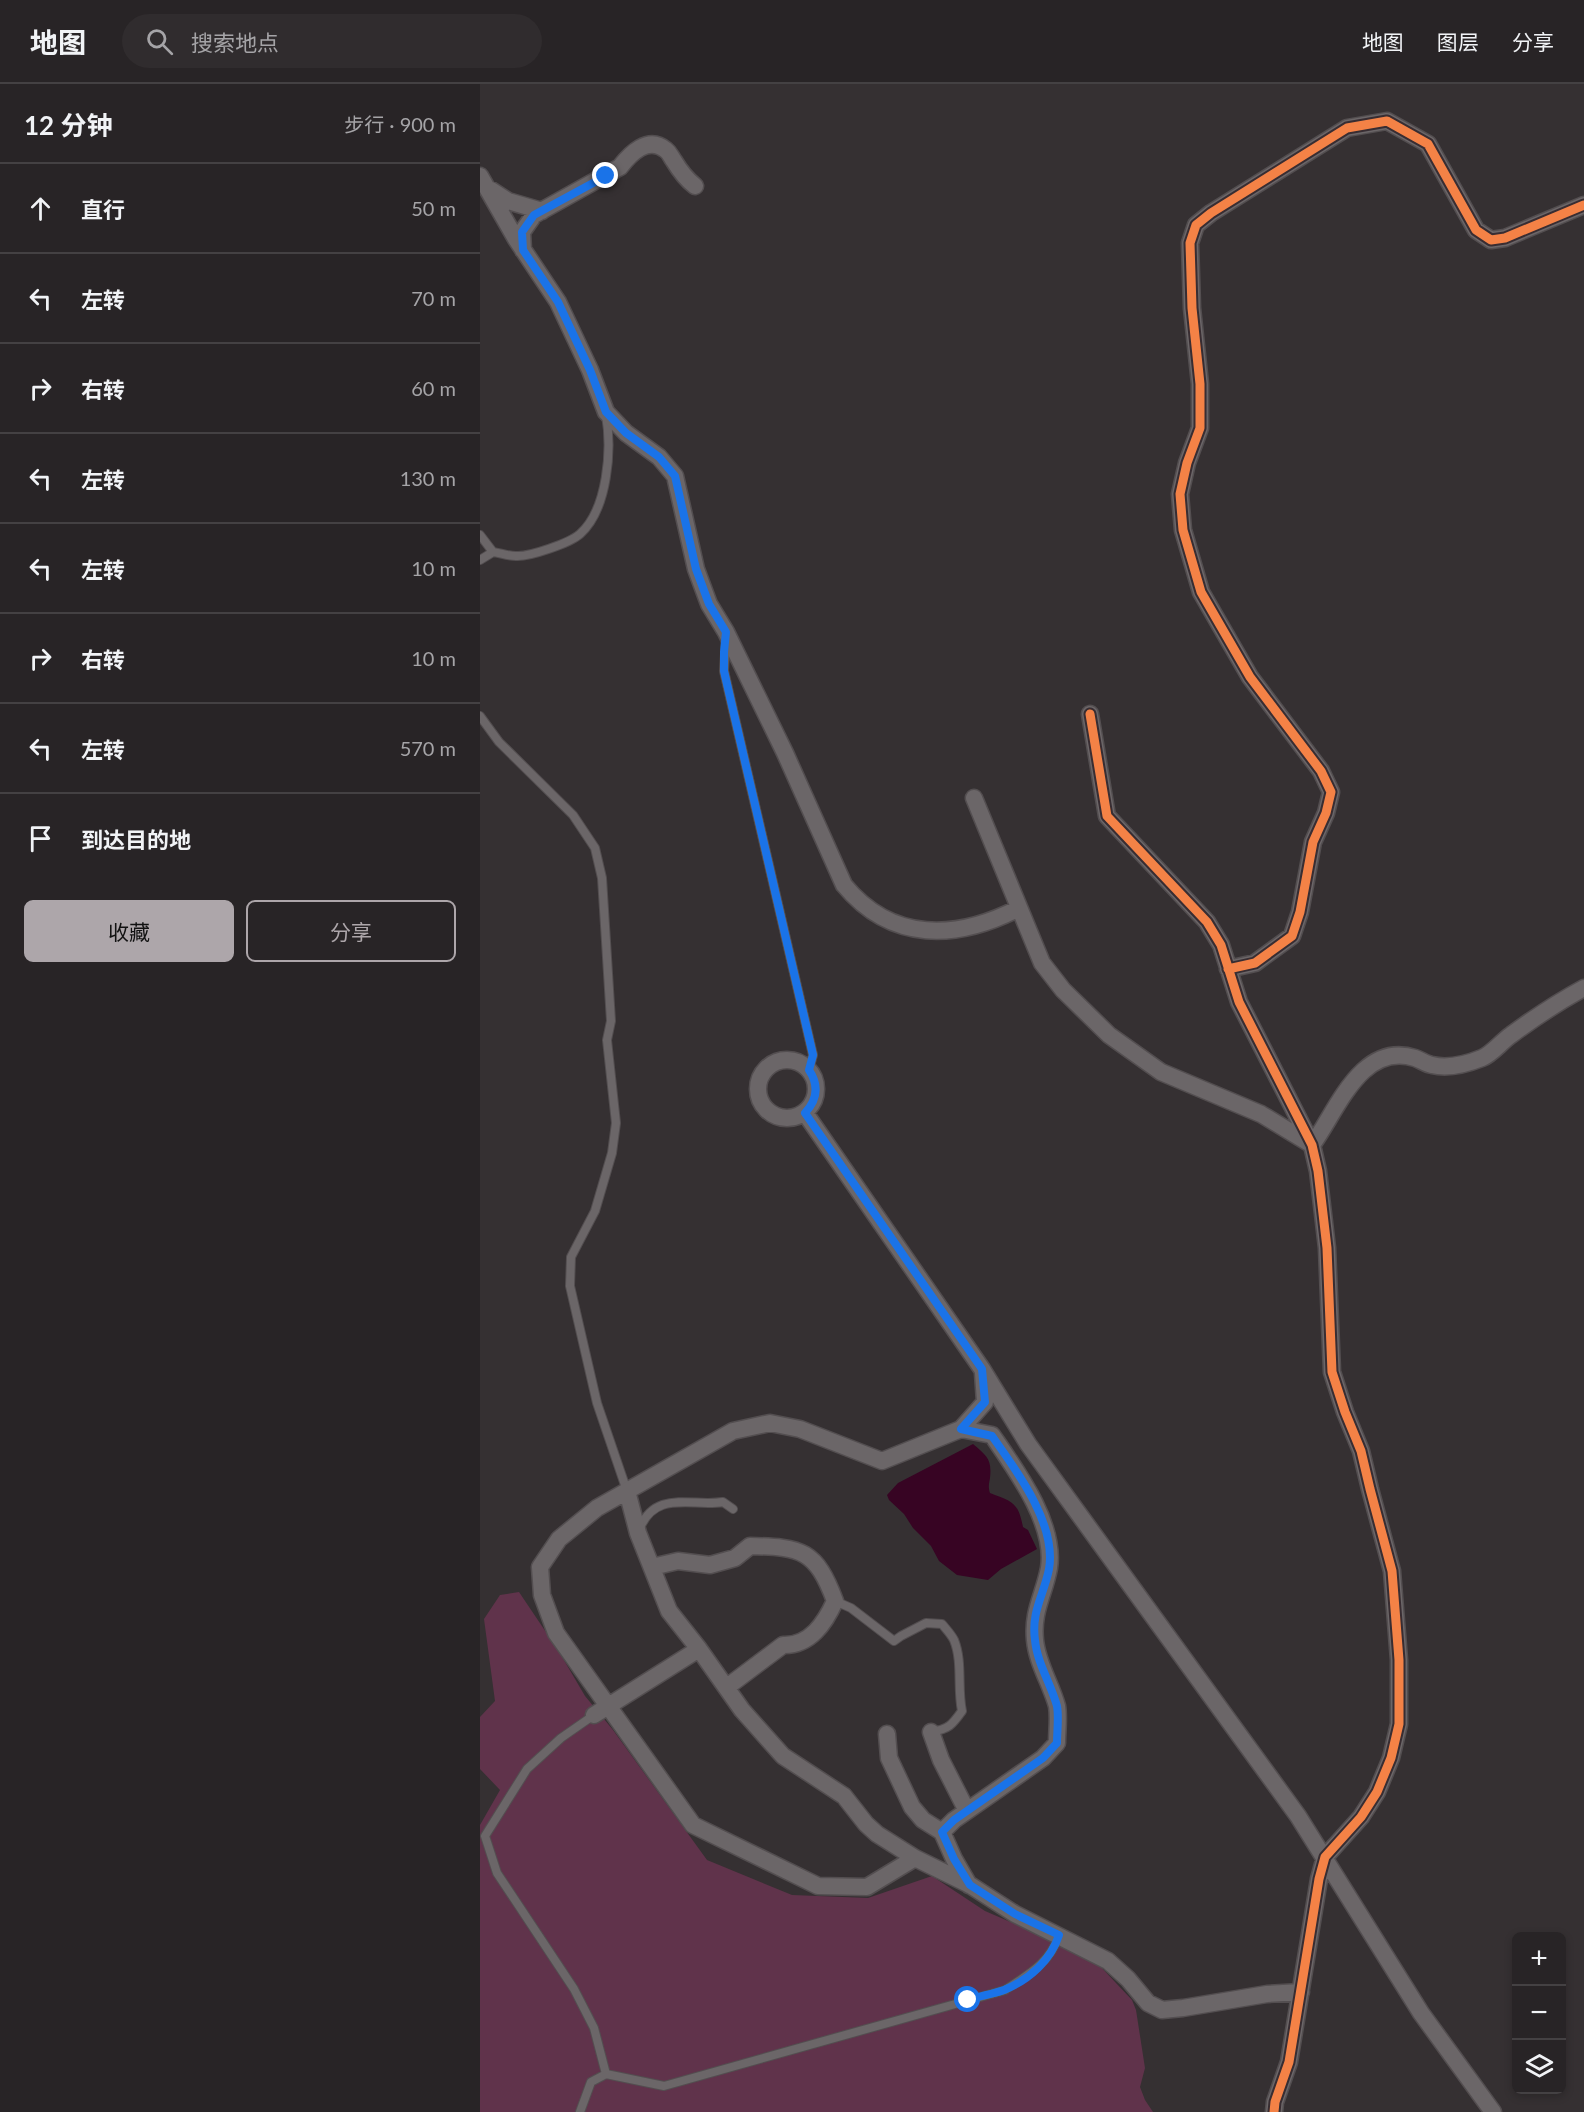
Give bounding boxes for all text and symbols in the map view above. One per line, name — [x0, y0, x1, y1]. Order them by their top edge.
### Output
search box — [122, 14, 542, 68]
text: 地图 — [30, 25, 86, 59]
icon: search — [143, 25, 176, 58]
text: 搜索地点 — [191, 29, 279, 56]
text: 地图 — [1362, 29, 1404, 54]
text: 图层 — [1437, 29, 1479, 54]
text: 分享 — [1512, 29, 1554, 54]
text: 12 分钟 — [24, 109, 112, 141]
text: 步行 · 900 m — [344, 112, 456, 136]
route end — [592, 162, 618, 188]
icon: ahead — [24, 192, 57, 225]
text: 直行 — [81, 196, 125, 223]
text: 50 m — [411, 196, 456, 220]
icon: left — [24, 282, 57, 315]
text: 左转 — [81, 286, 125, 313]
text: 70 m — [411, 286, 456, 310]
icon: right — [24, 372, 57, 405]
text: 右转 — [81, 376, 125, 403]
text: 60 m — [411, 376, 456, 400]
icon: left — [24, 462, 57, 495]
text: 左转 — [81, 466, 125, 493]
text: 130 m — [400, 466, 456, 490]
icon: left — [24, 552, 57, 585]
text: 左转 — [81, 556, 125, 583]
text: 10 m — [411, 556, 456, 580]
icon: right — [24, 642, 57, 675]
text: 右转 — [81, 646, 125, 673]
text: 10 m — [411, 646, 456, 670]
icon: left — [24, 732, 57, 765]
text: 左转 — [81, 736, 125, 763]
text: 570 m — [400, 736, 456, 760]
icon: arrive — [24, 822, 57, 855]
text: 到达目的地 — [81, 826, 191, 853]
button: 收藏 — [24, 900, 234, 962]
button: 分享 — [246, 900, 456, 962]
map controls — [1512, 1932, 1566, 2094]
button: + — [1512, 1932, 1566, 1986]
route start — [954, 1986, 980, 2012]
button: − — [1512, 1986, 1566, 2040]
button: layers — [1512, 2040, 1566, 2094]

